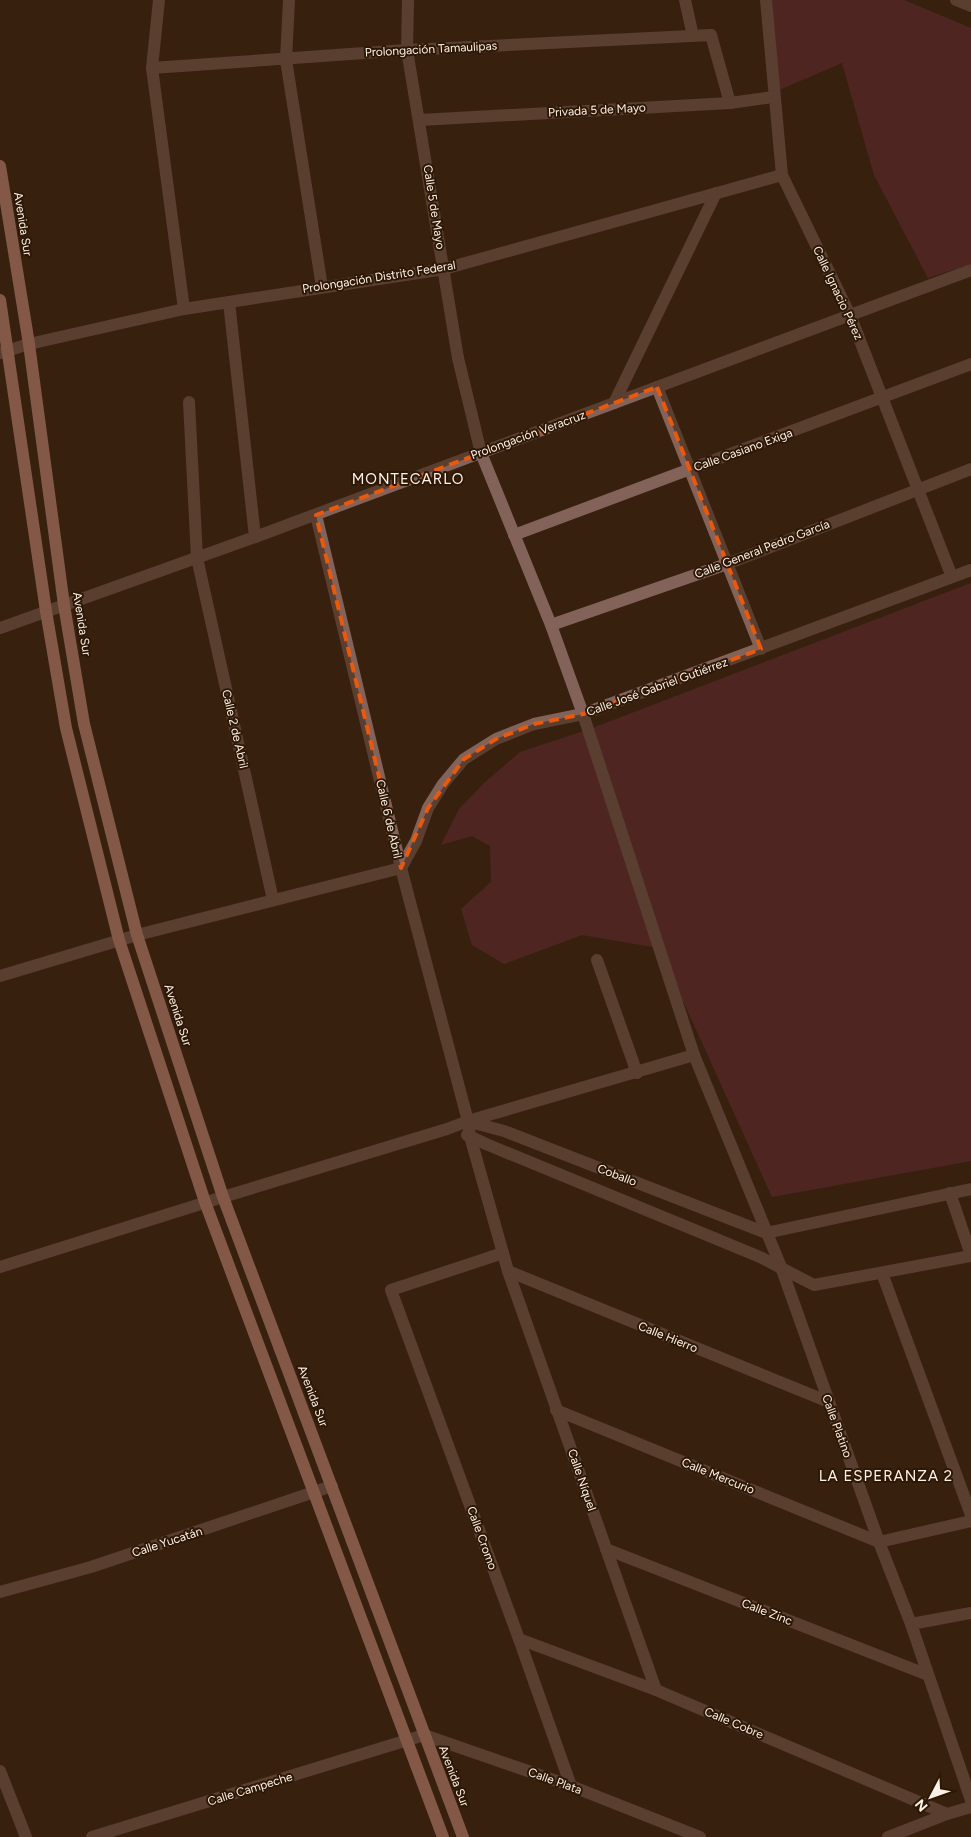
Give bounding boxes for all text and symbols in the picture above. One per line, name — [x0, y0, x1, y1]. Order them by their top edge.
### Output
street label: Prolongación Tamaulipas — [364, 39, 498, 59]
street label: Privada 5 de Mayo — [548, 100, 646, 120]
street label: Calle 5 de Mayo — [420, 164, 448, 250]
street label: Avenida Sur — [11, 191, 35, 257]
street label: Calle Ignacio Pérez — [810, 244, 866, 342]
street label: Prolongación Distrito Federal — [301, 258, 457, 296]
street label: Prolongación Veracruz — [469, 408, 587, 462]
street label: Calle Casiano Exiga — [692, 426, 794, 474]
district label: MONTECARLO — [352, 470, 464, 488]
street label: Calle General Pedro García — [693, 517, 831, 581]
street label: Avenida Sur — [70, 591, 94, 657]
street label: Calle José Gabriel Gutiérrez — [584, 655, 730, 719]
street label: Calle 2 de Abril — [219, 688, 251, 770]
street label: Calle 6 de Abril — [373, 778, 405, 860]
street label: Avenida Sur — [161, 982, 195, 1048]
street label: Coballo — [595, 1161, 639, 1189]
street label: Calle Hierro — [636, 1319, 700, 1355]
street label: Avenida Sur — [295, 1363, 331, 1429]
street label: Calle Platino — [819, 1392, 855, 1460]
street label: Calle Níquel — [565, 1447, 599, 1513]
street label: Calle Mercurio — [680, 1455, 756, 1497]
district label: LA ESPERANZA 2 — [819, 1467, 953, 1485]
street label: Calle Cromo — [464, 1504, 500, 1572]
street label: Calle Yucatán — [130, 1524, 204, 1560]
street label: Calle Zinc — [740, 1596, 795, 1628]
street label: Calle Cobre — [702, 1704, 766, 1742]
street label: Avenida Sur — [436, 1743, 472, 1809]
street label: Calle Plata — [526, 1765, 584, 1797]
street label: Calle Campeche — [206, 1769, 295, 1809]
north arrow — [906, 1772, 956, 1822]
text: N — [912, 1796, 932, 1815]

